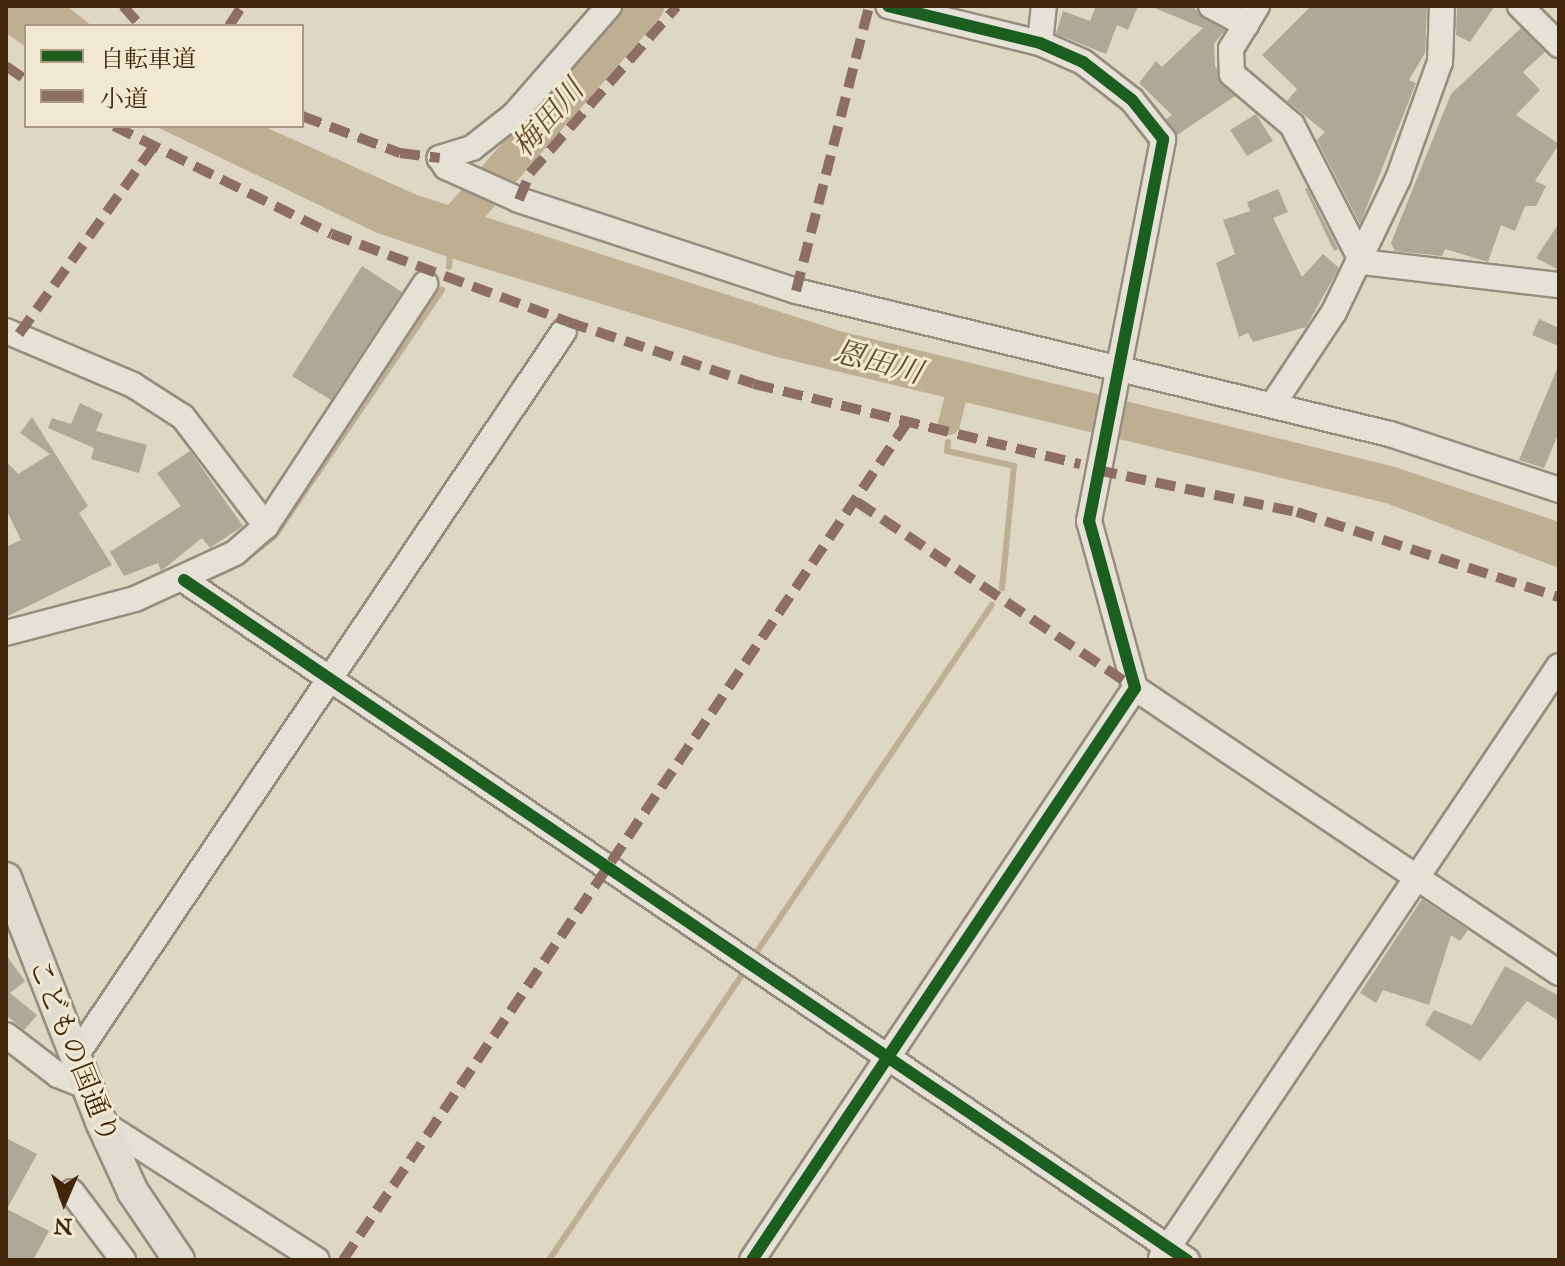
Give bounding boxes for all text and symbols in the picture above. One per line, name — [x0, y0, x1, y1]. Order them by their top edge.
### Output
legend — [24, 24, 304, 128]
text: 自転車道 — [100, 44, 196, 74]
water label: 梅田川 — [505, 72, 591, 164]
text: 小道 — [100, 84, 148, 114]
water label: 恩田川 — [830, 333, 926, 391]
street label: こどもの国通り — [22, 954, 126, 1148]
north arrow — [24, 1162, 104, 1242]
text: N — [53, 1213, 73, 1240]

